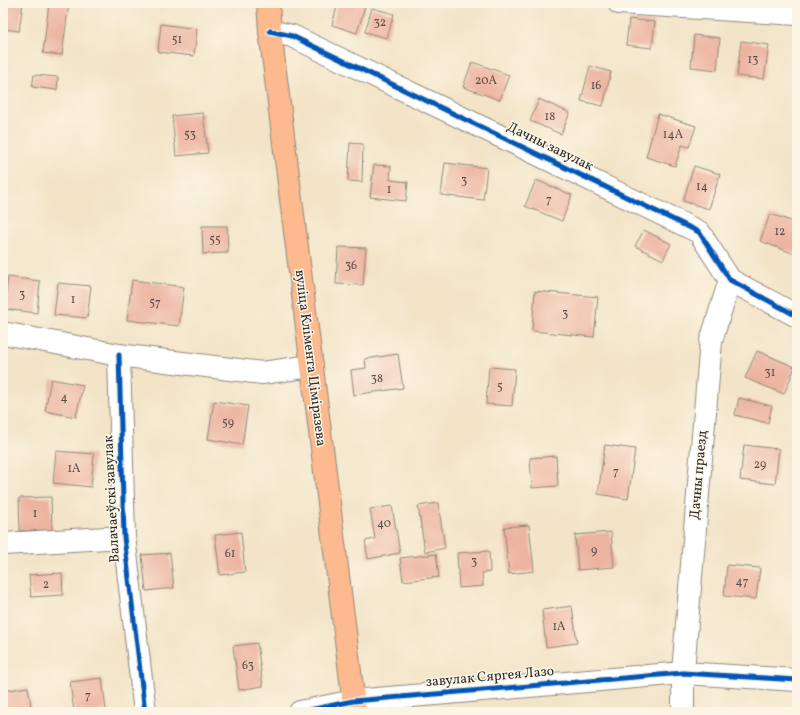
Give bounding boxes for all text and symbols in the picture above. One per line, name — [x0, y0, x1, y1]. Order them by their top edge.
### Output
house number: 32 — [374, 15, 386, 31]
house number: 51 — [172, 32, 182, 48]
house number: 13 — [748, 52, 758, 68]
house number: 20А — [475, 73, 498, 89]
house number: 16 — [591, 78, 601, 94]
house number: 18 — [545, 109, 555, 125]
street label: Дачны завулак — [504, 118, 597, 176]
house number: 53 — [184, 127, 196, 143]
house number: 14А — [663, 127, 684, 143]
house number: 3 — [461, 173, 467, 189]
house number: 14 — [696, 179, 708, 195]
house number: 1 — [387, 182, 391, 198]
house number: 7 — [546, 192, 552, 208]
house number: 12 — [774, 224, 786, 240]
house number: 55 — [209, 232, 221, 248]
house number: 36 — [345, 258, 357, 274]
street label: вуліца Клімента Ціміразева — [290, 269, 330, 447]
house number: 3 — [19, 287, 25, 303]
house number: 1 — [71, 292, 75, 308]
house number: 57 — [149, 295, 161, 311]
house number: 3 — [562, 306, 568, 322]
house number: 31 — [765, 365, 775, 381]
house number: 38 — [371, 371, 383, 387]
house number: 5 — [497, 379, 503, 395]
house number: 4 — [60, 390, 68, 406]
house number: 59 — [222, 415, 234, 431]
street label: Дачны праезд — [686, 430, 712, 520]
street label: Валачаеўскі завулак — [99, 434, 125, 563]
house number: 29 — [754, 457, 766, 473]
house number: 1А — [67, 461, 81, 477]
house number: 7 — [613, 464, 619, 480]
house number: 1 — [33, 506, 37, 522]
house number: 40 — [377, 516, 391, 532]
house number: 9 — [591, 543, 597, 559]
house number: 61 — [225, 546, 235, 562]
house number: 3 — [471, 554, 477, 570]
house number: 47 — [736, 574, 749, 590]
house number: 2 — [43, 577, 49, 593]
house number: 1А — [552, 619, 566, 635]
house number: 63 — [242, 658, 254, 674]
street label: завулак Сяргея Лазо — [425, 662, 555, 692]
house number: 7 — [85, 688, 91, 704]

